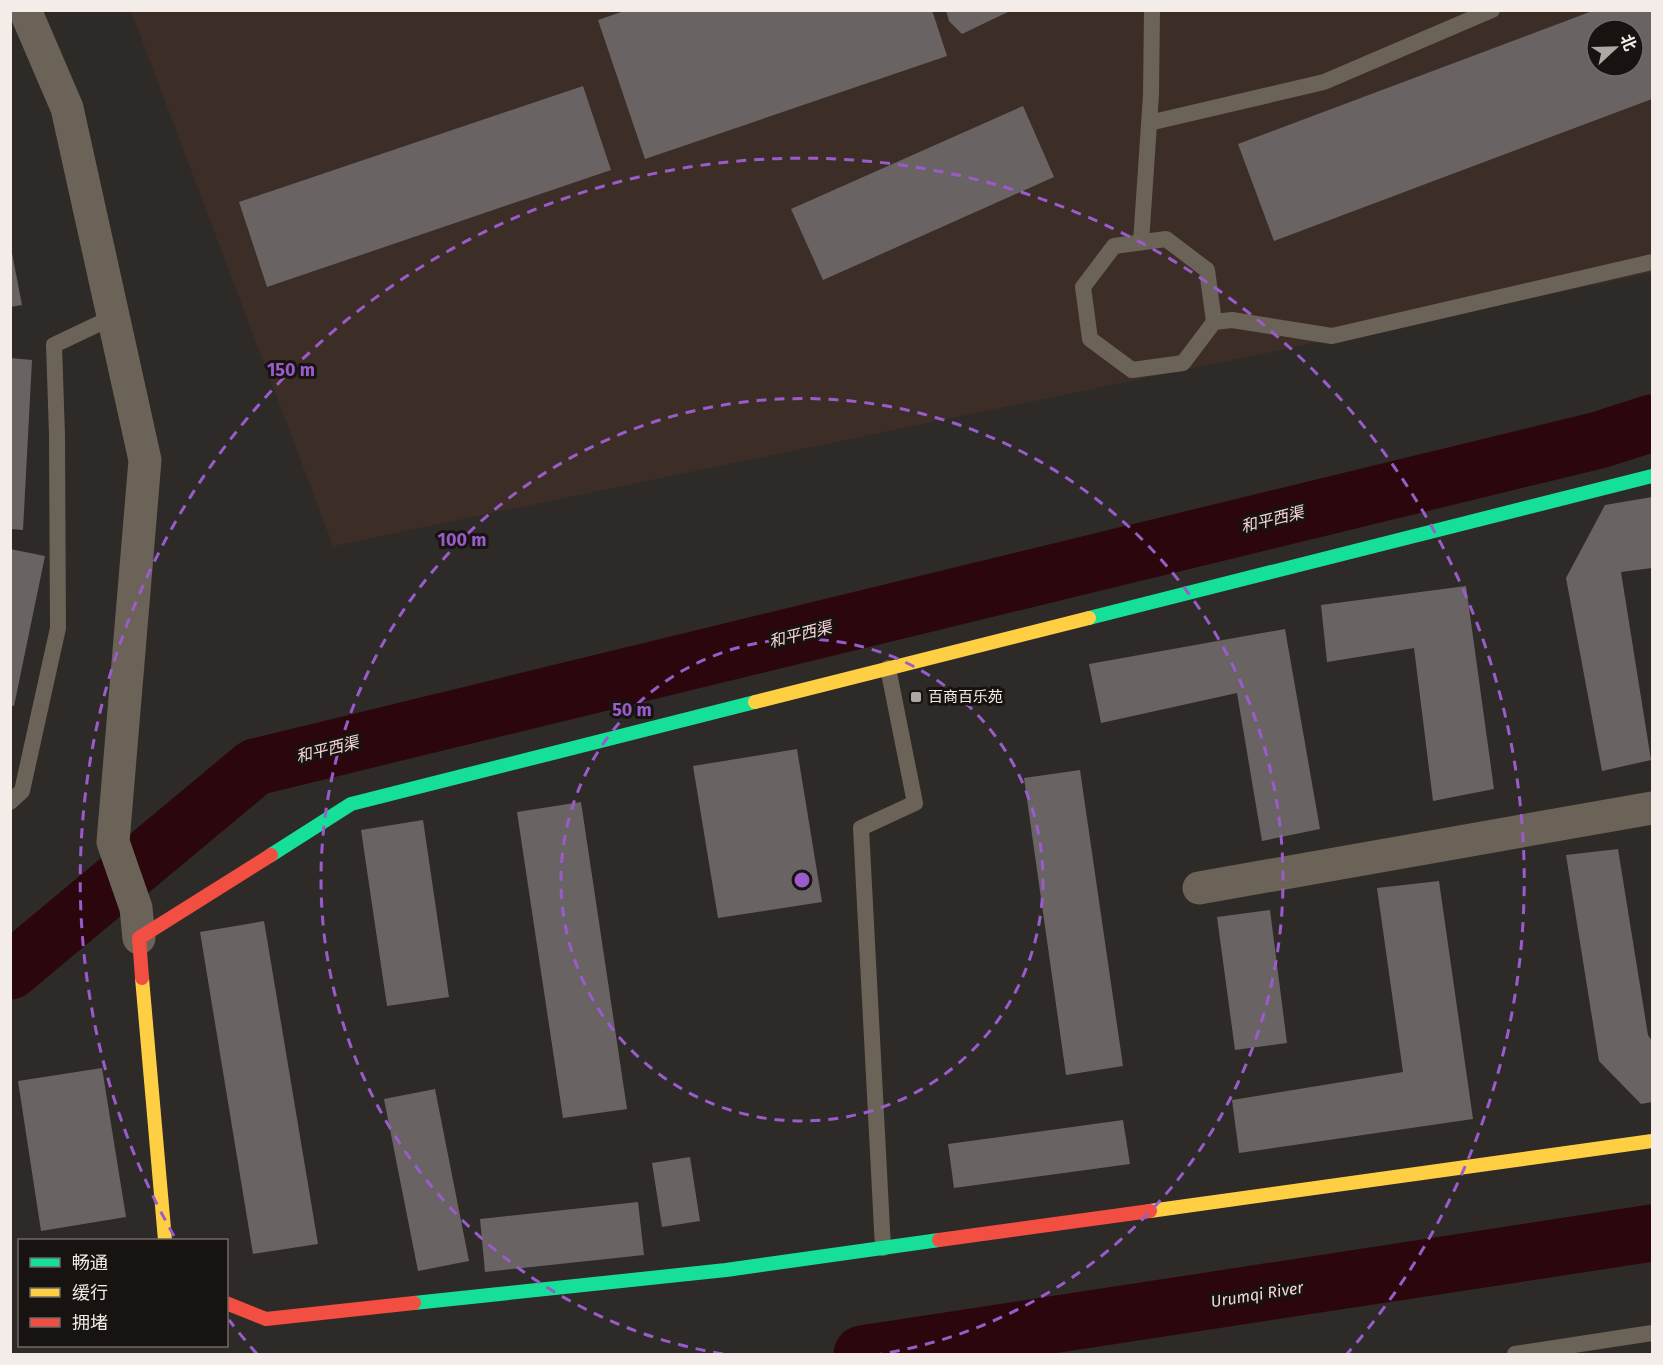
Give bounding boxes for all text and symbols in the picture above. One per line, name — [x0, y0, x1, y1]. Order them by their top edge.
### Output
north arrow — [1585, 18, 1645, 78]
text: 北 — [1617, 32, 1640, 54]
text: 150 m — [267, 359, 315, 381]
water label: 和平西渠 — [1239, 502, 1307, 536]
text: 100 m — [438, 529, 486, 551]
water label: 和平西渠 — [767, 617, 835, 651]
place label: 百商百乐苑 — [928, 688, 1003, 706]
marker: 百商百乐苑 — [909, 690, 923, 704]
text: 50 m — [612, 699, 652, 721]
water label: 和平西渠 — [294, 732, 362, 766]
centre of rings — [792, 870, 812, 890]
legend — [18, 1239, 228, 1347]
text: 畅通 — [72, 1252, 108, 1274]
water label: Urumqi River — [1209, 1278, 1306, 1311]
text: 缓行 — [72, 1282, 108, 1304]
text: 拥堵 — [72, 1312, 108, 1334]

